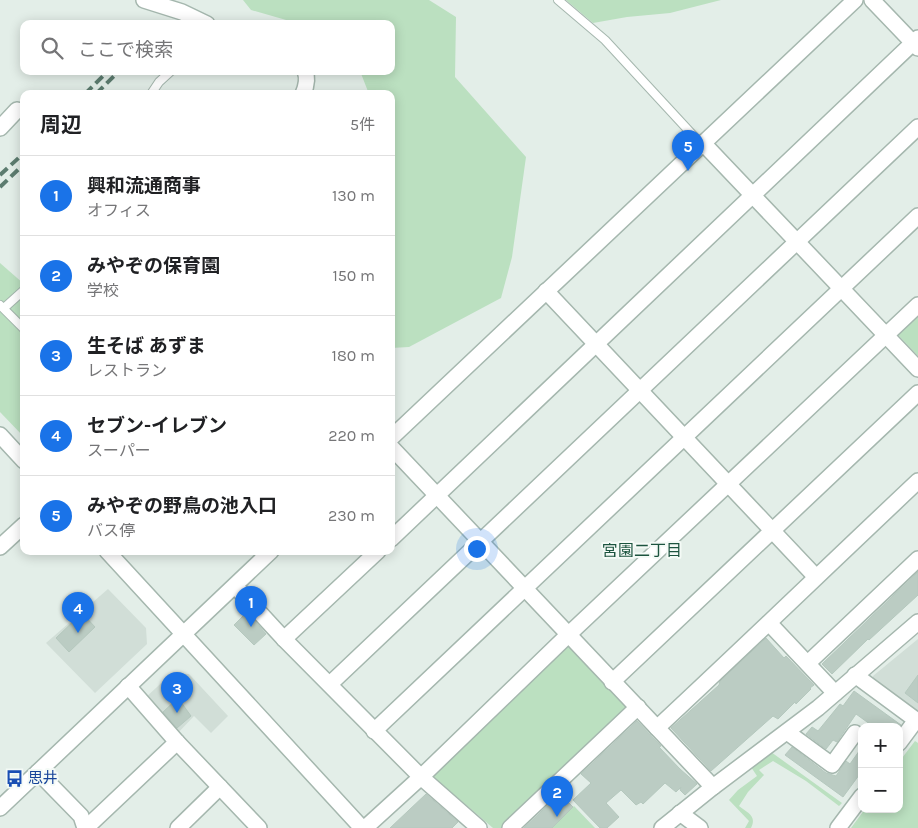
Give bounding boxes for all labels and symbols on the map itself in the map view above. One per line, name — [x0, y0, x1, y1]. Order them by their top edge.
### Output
pin: 5 — [672, 130, 704, 171]
your location — [464, 536, 490, 562]
district label: 宮園二丁目 — [602, 541, 682, 560]
pin: 1 — [235, 586, 267, 627]
pin: 4 — [62, 592, 94, 633]
pin: 3 — [161, 672, 193, 713]
bus stop icon: 思井 — [4, 768, 24, 788]
place label: 思井 — [28, 769, 58, 787]
pin: 2 — [541, 776, 573, 817]

